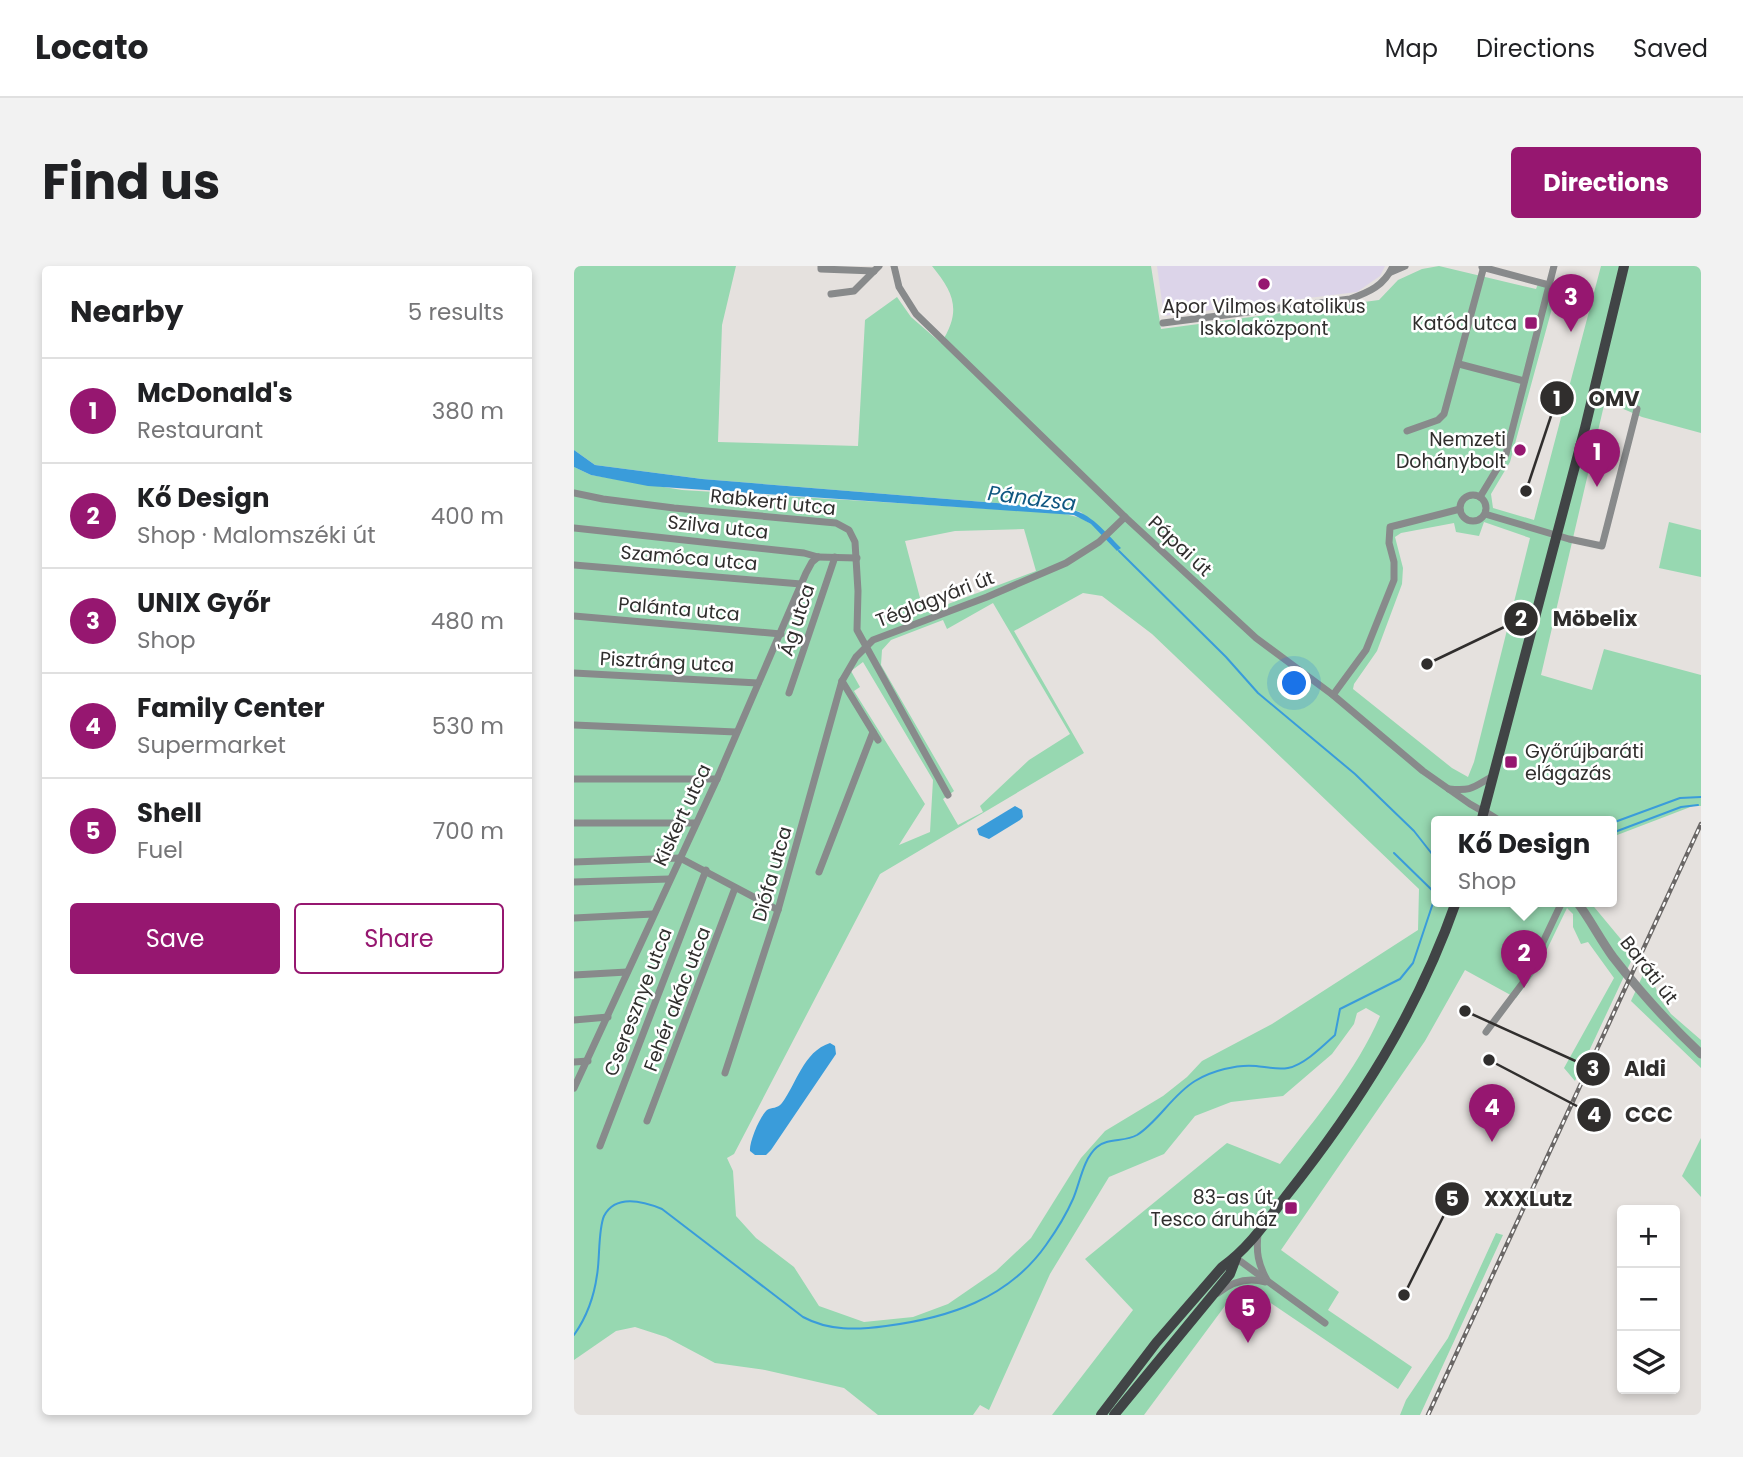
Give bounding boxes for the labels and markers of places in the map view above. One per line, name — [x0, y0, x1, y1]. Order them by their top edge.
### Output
pin: 3 — [1548, 274, 1594, 332]
marker: Apor Vilmos Katolikus Iskolaközpont — [1256, 276, 1272, 292]
place label: Apor Vilmos Katolikus Iskolaközpont — [1162, 293, 1366, 342]
place label: Katód utca — [1412, 310, 1517, 337]
marker: Katód utca — [1523, 315, 1539, 331]
callout: OMV — [1540, 377, 1654, 419]
place label: Nemzeti Dohánybolt — [1396, 426, 1506, 475]
pin: 1 — [1574, 429, 1620, 487]
marker: Nemzeti Dohánybolt — [1512, 442, 1528, 458]
callout: Möbelix — [1504, 598, 1651, 640]
place label: Győrújbaráti elágazás — [1525, 738, 1644, 787]
marker: Győrújbaráti elágazás — [1503, 754, 1519, 770]
pin: 2 — [1501, 930, 1547, 988]
callout: Aldi — [1575, 1048, 1680, 1090]
pin: 4 — [1469, 1084, 1515, 1142]
callout: CCC — [1576, 1094, 1687, 1136]
callout: XXXLutz — [1435, 1178, 1586, 1220]
place label: 83-as út, Tesco áruház — [1151, 1184, 1277, 1233]
marker: 83-as út, Tesco áruház — [1283, 1200, 1299, 1216]
pin: 5 — [1225, 1285, 1271, 1343]

